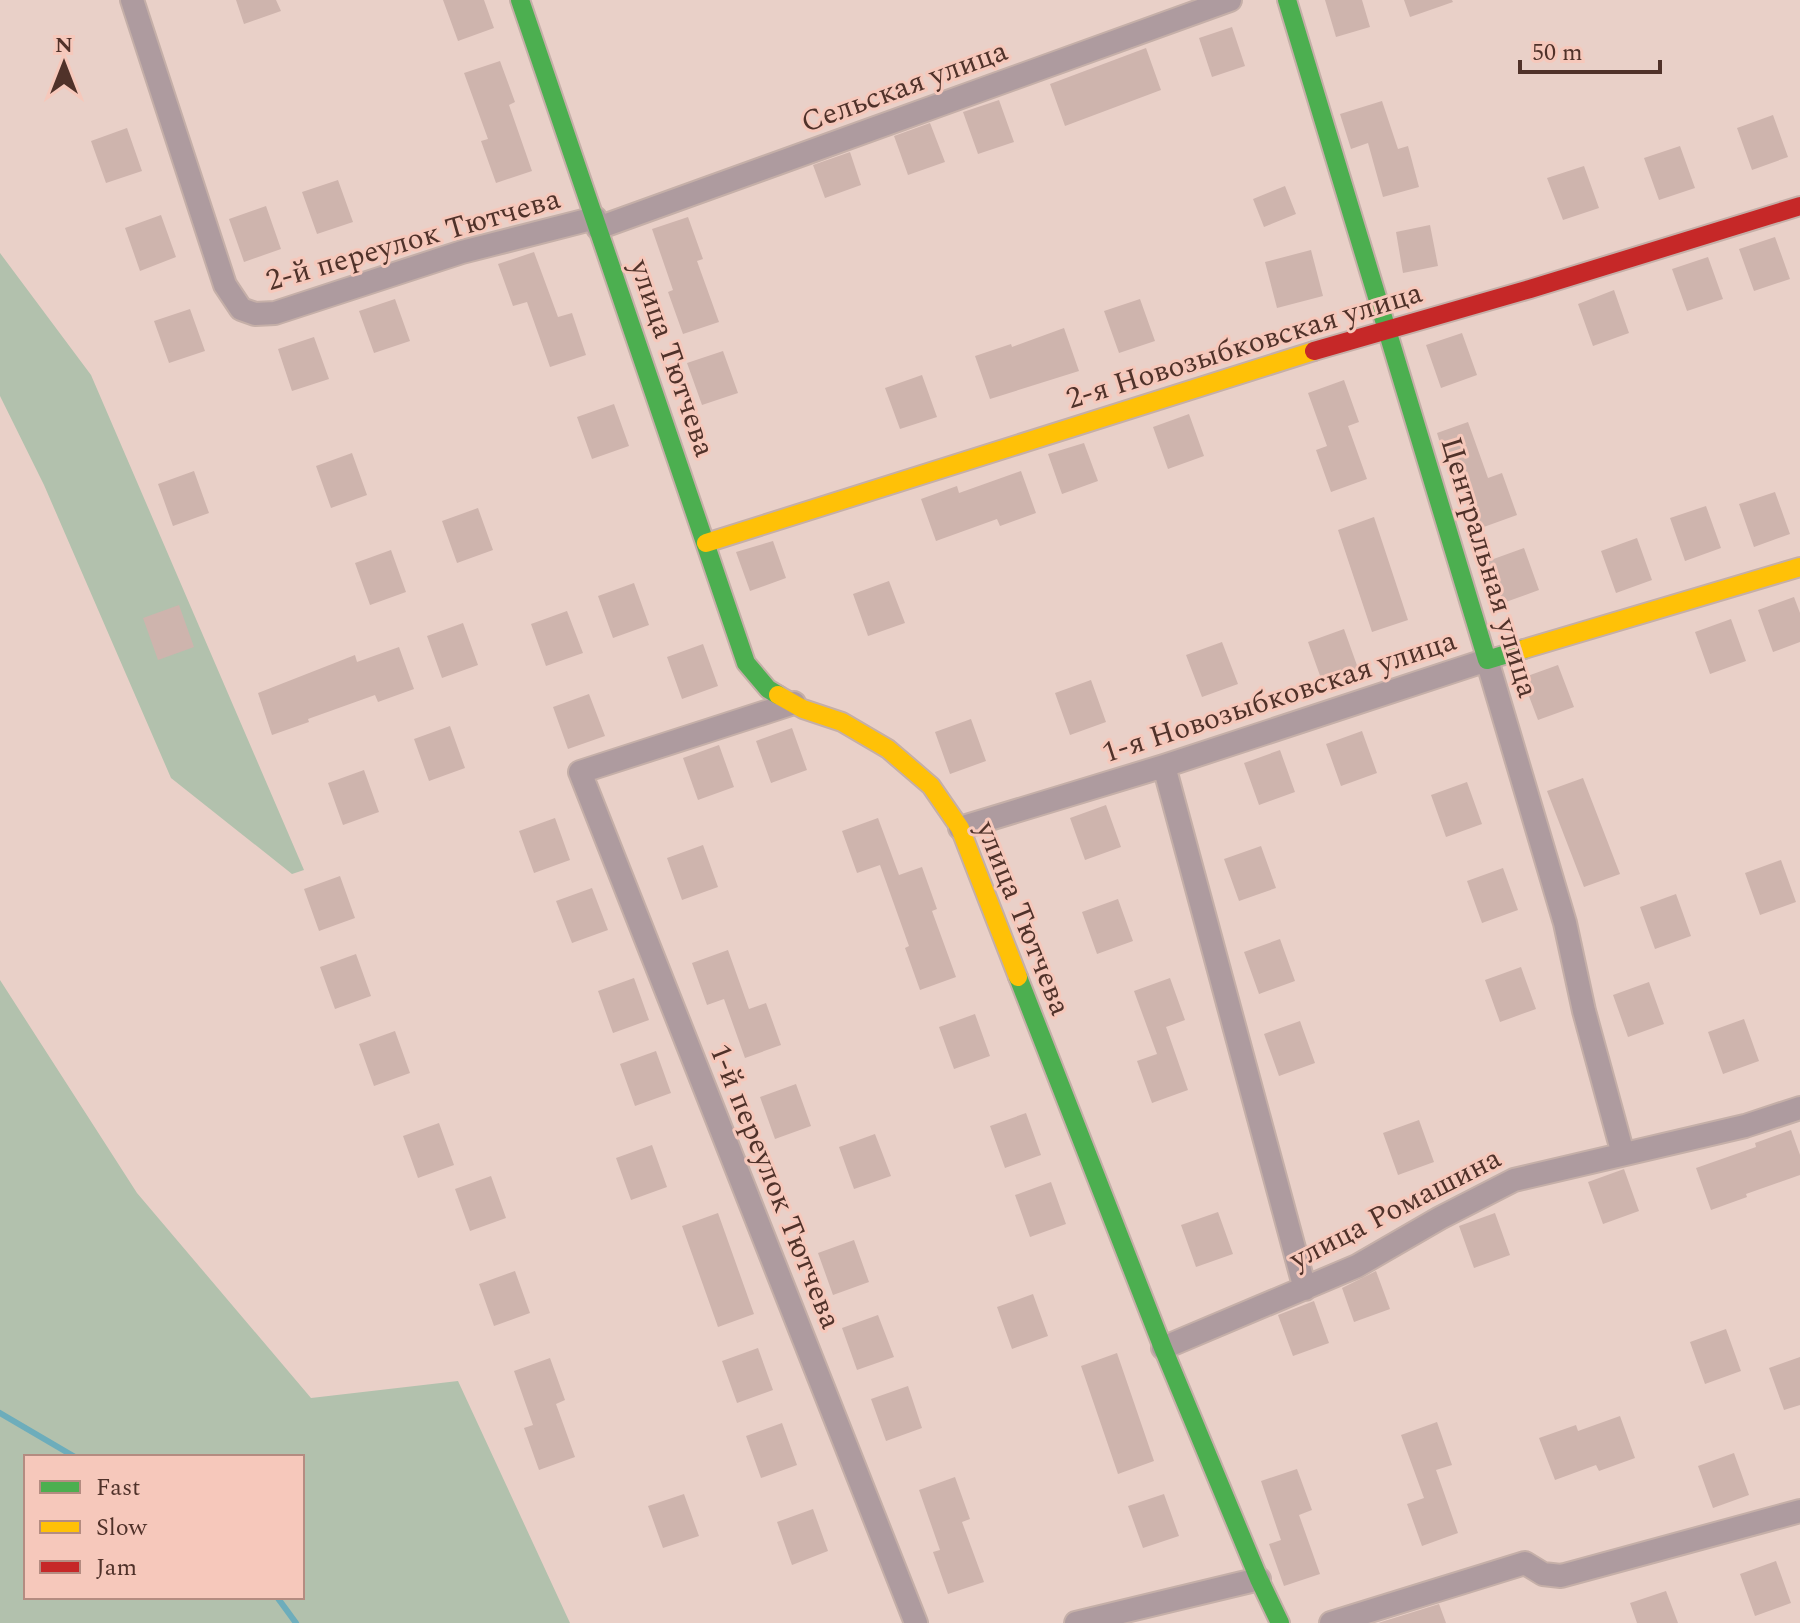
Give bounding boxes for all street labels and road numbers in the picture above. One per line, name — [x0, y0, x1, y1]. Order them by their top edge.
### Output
street label: Сельская улица — [794, 28, 1015, 146]
street label: 2-й переулок Тютчева — [261, 176, 566, 304]
street label: улица Тютчева — [616, 252, 727, 464]
street label: 2-я Новозыбковская улица — [1061, 270, 1428, 422]
street label: Центральная улица — [1428, 431, 1551, 704]
street label: 1-я Новозыбковская улица — [1096, 618, 1463, 776]
street label: улица Тютчева — [963, 813, 1083, 1023]
street label: 1-й переулок Тютчева — [697, 1037, 854, 1336]
street label: улица Ромашина — [1280, 1135, 1510, 1283]

